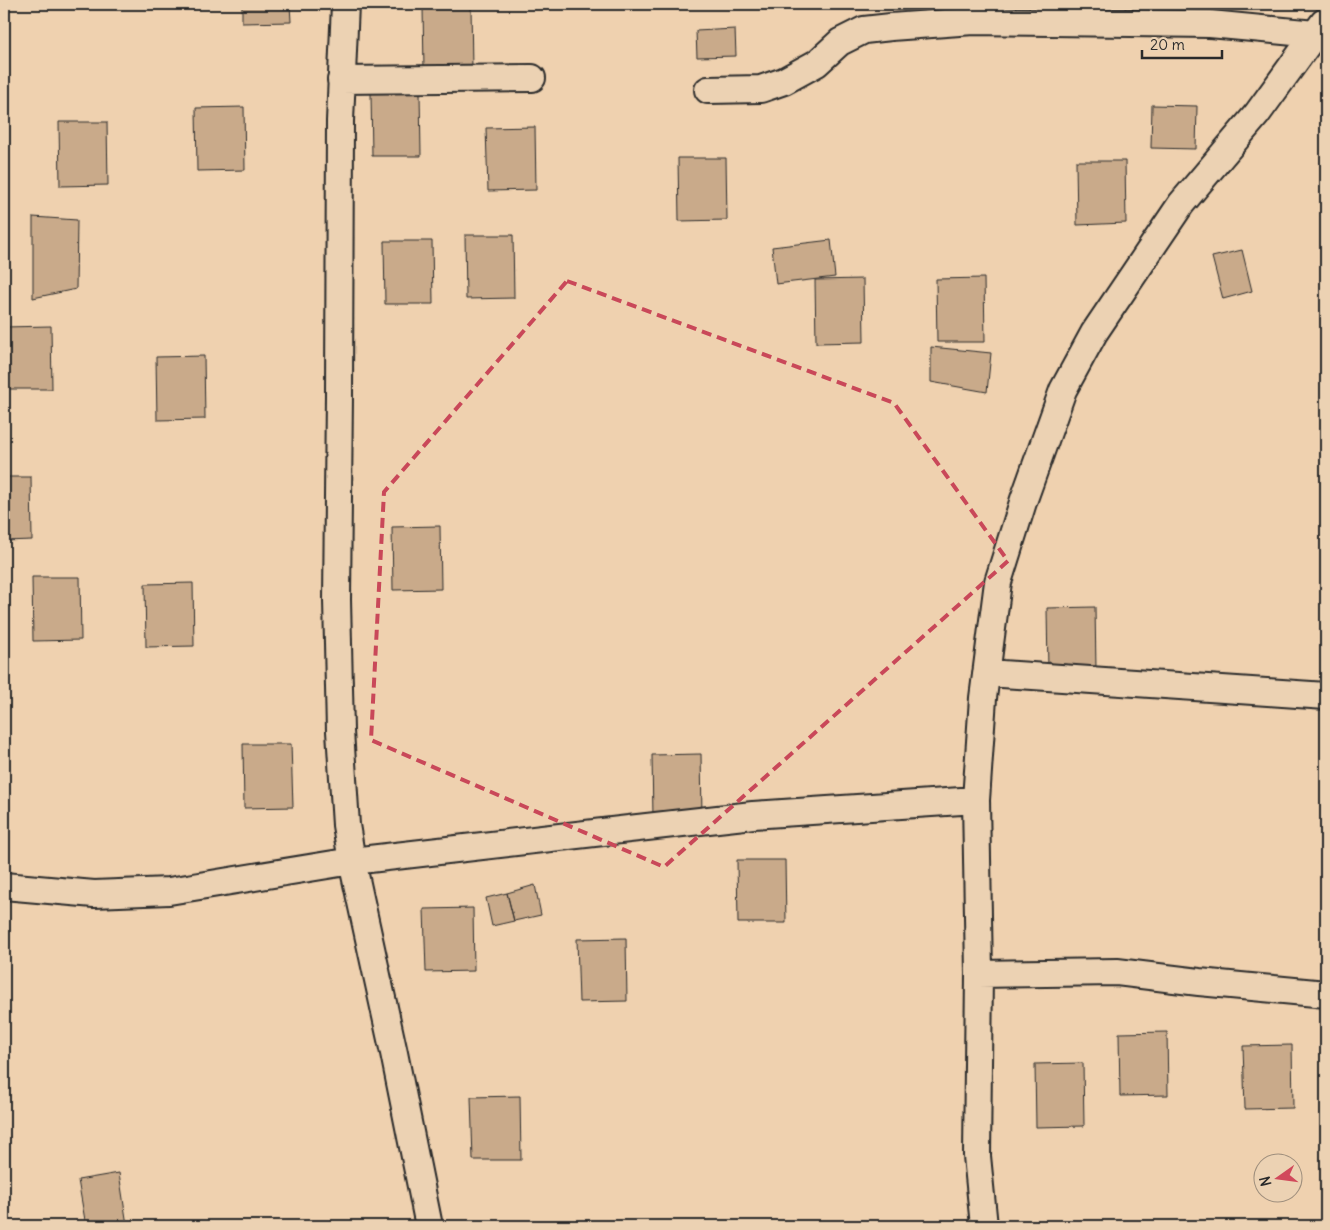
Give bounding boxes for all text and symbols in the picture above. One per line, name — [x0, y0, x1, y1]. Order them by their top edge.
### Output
scale bar — [1142, 28, 1222, 60]
text: 20 m — [1150, 35, 1185, 54]
north arrow — [1252, 1152, 1302, 1202]
text: N — [1255, 1174, 1275, 1188]

